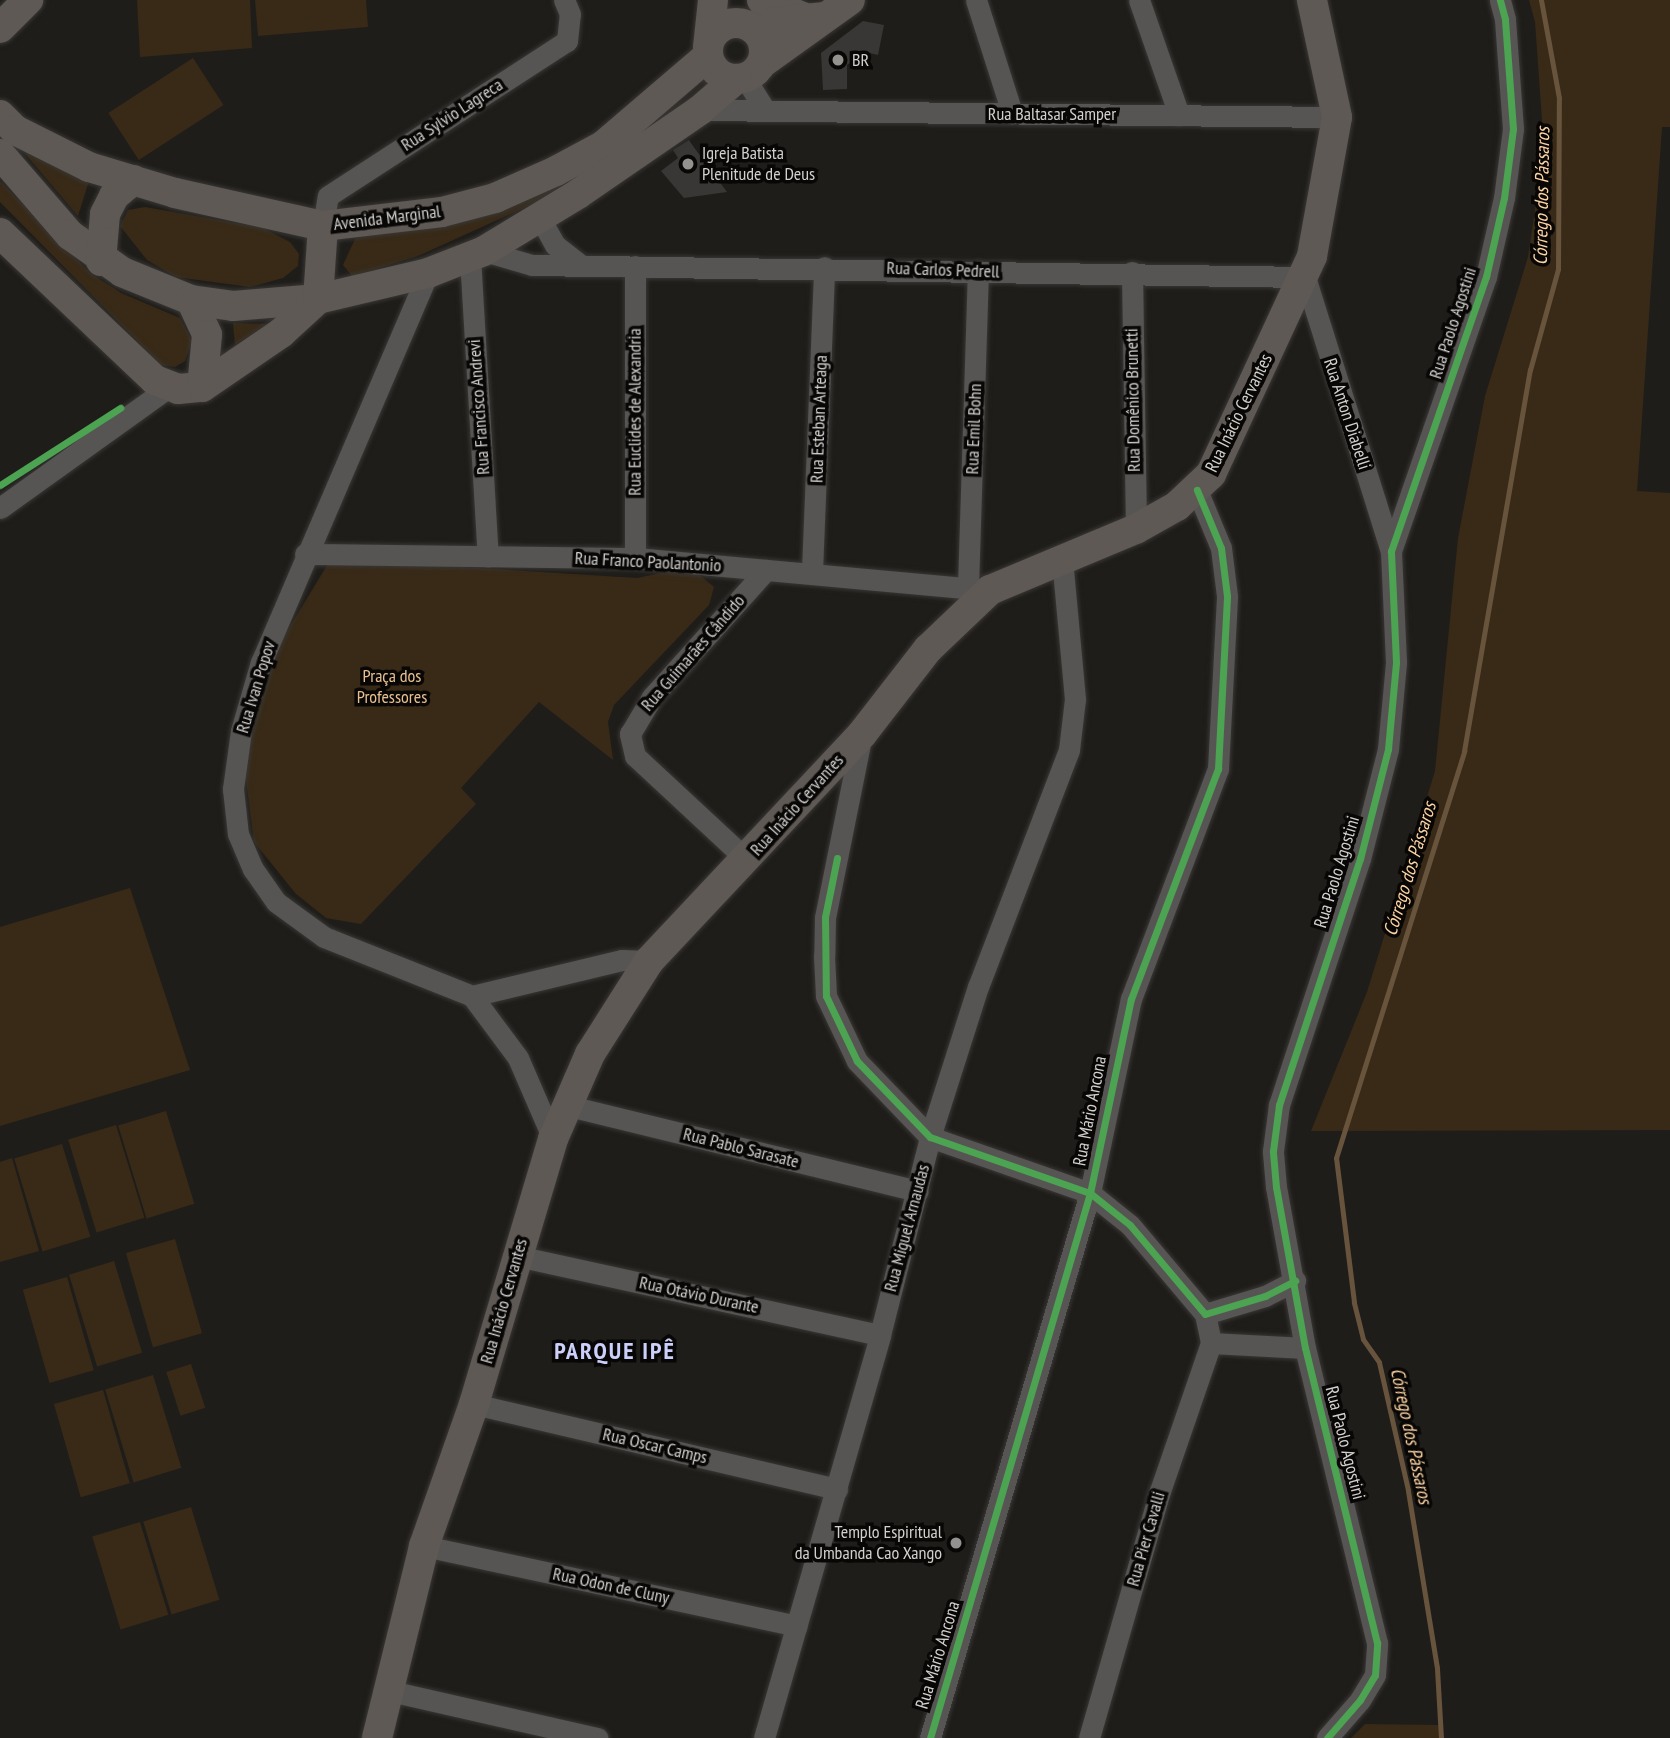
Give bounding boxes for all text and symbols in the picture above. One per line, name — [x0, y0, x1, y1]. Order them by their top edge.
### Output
place label: BR — [852, 49, 869, 71]
marker: BR — [830, 52, 846, 68]
street label: Rua Sylvio Lagreca — [397, 74, 507, 156]
street label: Rua Baltasar Samper — [988, 103, 1116, 125]
water label: Córrego dos Pássaros — [1529, 127, 1555, 265]
place label: Igreja Batista Plenitude de Deus — [702, 143, 815, 186]
marker: Igreja Batista Plenitude de Deus — [680, 156, 696, 172]
street label: Avenida Marginal — [332, 201, 442, 235]
street label: Rua Carlos Pedrell — [886, 257, 1000, 283]
street label: Rua Paolo Agostini — [1425, 264, 1481, 382]
street label: Rua Euclides de Alexandria — [624, 328, 646, 496]
street label: Rua Domênico Brunetti — [1121, 328, 1145, 472]
street label: Rua Francisco Andrevi — [463, 338, 495, 476]
street label: Rua Inácio Cervantes — [1201, 350, 1277, 476]
street label: Rua Esteban Arteaga — [806, 354, 832, 484]
street label: Rua Anton Diabelli — [1319, 355, 1375, 473]
street label: Rua Emil Bohn — [962, 383, 986, 475]
street label: Rua Franco Paolantonio — [574, 547, 722, 577]
street label: Rua Guimarães Cândido — [637, 590, 749, 716]
street label: Rua Ivan Popov — [232, 638, 280, 736]
park label: Praça dos Professores — [357, 666, 427, 708]
street label: Rua Inácio Cervantes — [746, 750, 848, 860]
water label: Córrego dos Pássaros — [1379, 800, 1441, 938]
street label: Rua Paolo Agostini — [1310, 813, 1364, 931]
street label: Rua Mário Ancona — [1069, 1054, 1111, 1168]
street label: Rua Pablo Sarasate — [681, 1123, 801, 1173]
street label: Rua Miguel Arnaudas — [880, 1162, 934, 1294]
street label: Rua Inácio Cervantes — [476, 1236, 532, 1366]
street label: Rua Otávio Durante — [637, 1272, 761, 1318]
district label: PARQUE IPÊ — [555, 1337, 675, 1365]
water label: Córrego dos Pássaros — [1385, 1366, 1437, 1506]
street label: Rua Paolo Agostini — [1320, 1384, 1370, 1502]
street label: Rua Oscar Camps — [601, 1423, 709, 1469]
street label: Rua Pier Cavalli — [1122, 1489, 1170, 1589]
place label: Templo Espiritual da Umbanda Cao Xango — [794, 1522, 942, 1564]
marker: Templo Espiritual da Umbanda Cao Xango — [948, 1535, 964, 1551]
street label: Rua Odon de Cluny — [551, 1563, 671, 1609]
street label: Rua Mário Ancona — [911, 1598, 965, 1712]

